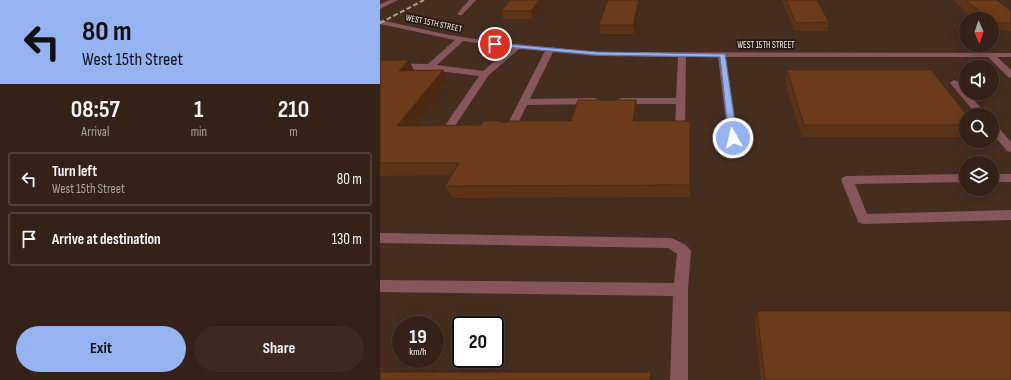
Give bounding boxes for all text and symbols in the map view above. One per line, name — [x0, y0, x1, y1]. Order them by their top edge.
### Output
street label: WEST 15TH STREET — [405, 12, 464, 35]
north arrow — [959, 12, 999, 52]
map controls — [959, 12, 999, 196]
text: 80 m — [82, 15, 131, 48]
icon: left — [16, 16, 68, 68]
pin — [478, 27, 512, 61]
icon: arrive — [484, 33, 506, 55]
street label: WEST 15TH STREET — [737, 40, 795, 51]
text: West 15th Street — [82, 49, 183, 70]
button: sound — [959, 60, 999, 100]
text: 08:57 — [71, 95, 120, 124]
text: 1 — [194, 95, 204, 124]
text: 210 — [278, 95, 309, 124]
button: search — [959, 108, 999, 148]
position arrow — [712, 117, 754, 159]
text: Arrival — [81, 124, 109, 140]
text: min — [191, 124, 207, 140]
text: m — [289, 124, 298, 140]
button: layers — [959, 156, 999, 196]
text: Turn left — [52, 162, 97, 181]
icon: left — [18, 168, 40, 190]
text: 80 m — [337, 170, 362, 189]
text: West 15th Street — [52, 181, 125, 197]
icon: arrive — [18, 228, 40, 250]
text: Arrive at destination — [52, 230, 161, 249]
text: 130 m — [332, 230, 362, 249]
speed limit sign: 20 — [452, 316, 504, 368]
text: 19 — [409, 325, 427, 349]
button: Exit — [16, 326, 186, 372]
button: Share — [194, 326, 364, 372]
text: km/h — [409, 346, 427, 358]

